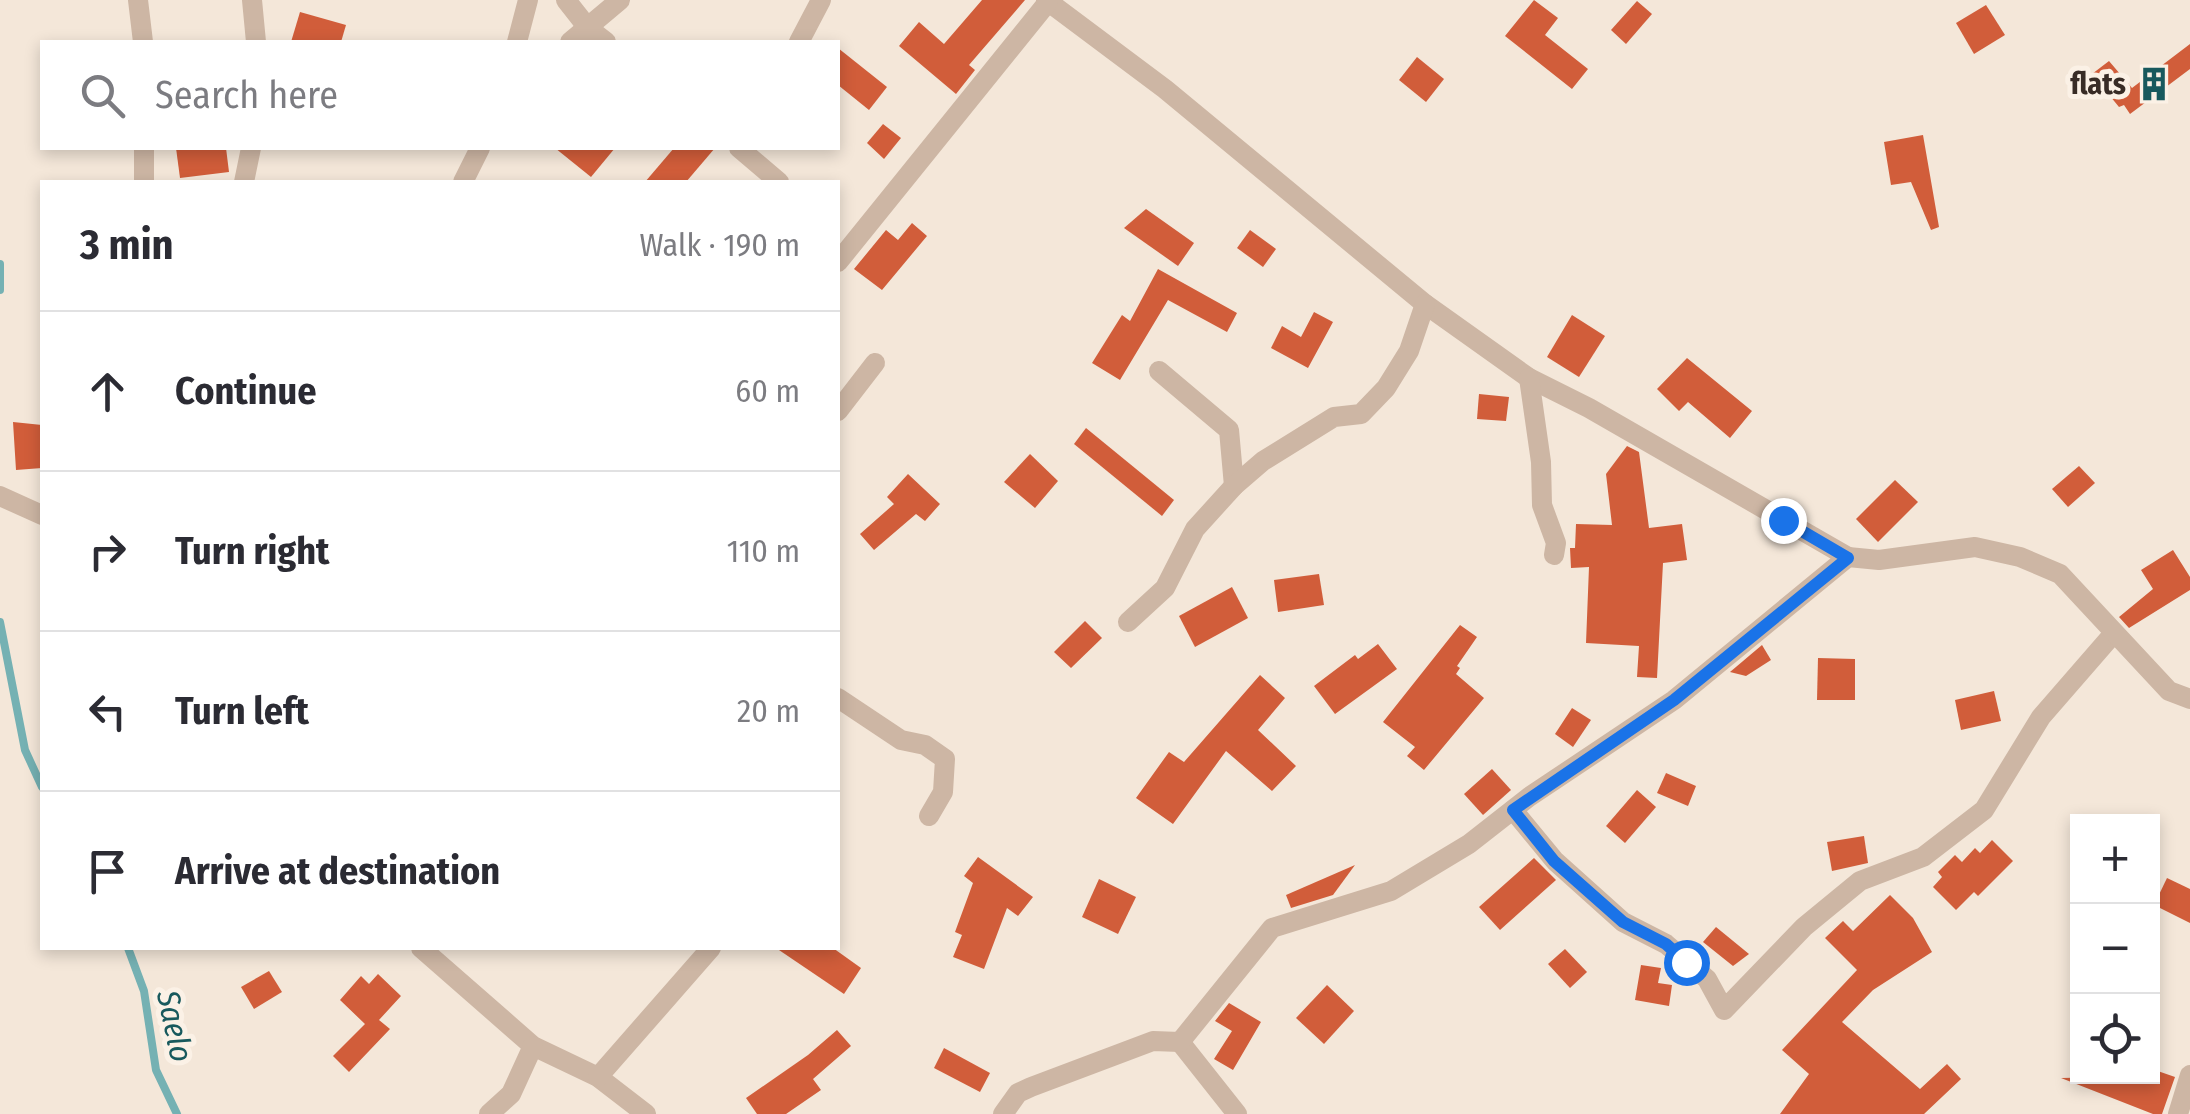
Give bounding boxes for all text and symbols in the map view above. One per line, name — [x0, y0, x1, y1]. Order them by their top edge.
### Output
search box — [40, 40, 840, 150]
building icon: flats — [2135, 65, 2173, 103]
place label: flats — [2070, 66, 2126, 102]
icon: search — [75, 68, 130, 123]
text: Search here — [155, 72, 338, 118]
text: 3 min — [80, 220, 174, 270]
text: Walk · 190 m — [640, 226, 800, 264]
icon: ahead — [80, 364, 135, 419]
text: Continue — [175, 368, 316, 414]
text: 60 m — [735, 372, 800, 410]
route end — [1761, 498, 1807, 544]
icon: right — [80, 524, 135, 579]
text: Turn right — [175, 528, 329, 574]
text: 110 m — [727, 532, 800, 570]
icon: left — [80, 684, 135, 739]
text: Turn left — [175, 688, 309, 734]
text: 20 m — [737, 692, 800, 730]
map controls — [2070, 814, 2160, 1084]
button: + — [2070, 814, 2160, 904]
icon: arrive — [80, 844, 135, 899]
text: Arrive at destination — [175, 848, 500, 894]
button: − — [2070, 904, 2160, 994]
route start — [1664, 940, 1710, 986]
water label: Saelo — [149, 986, 201, 1065]
button: locate — [2070, 994, 2160, 1084]

